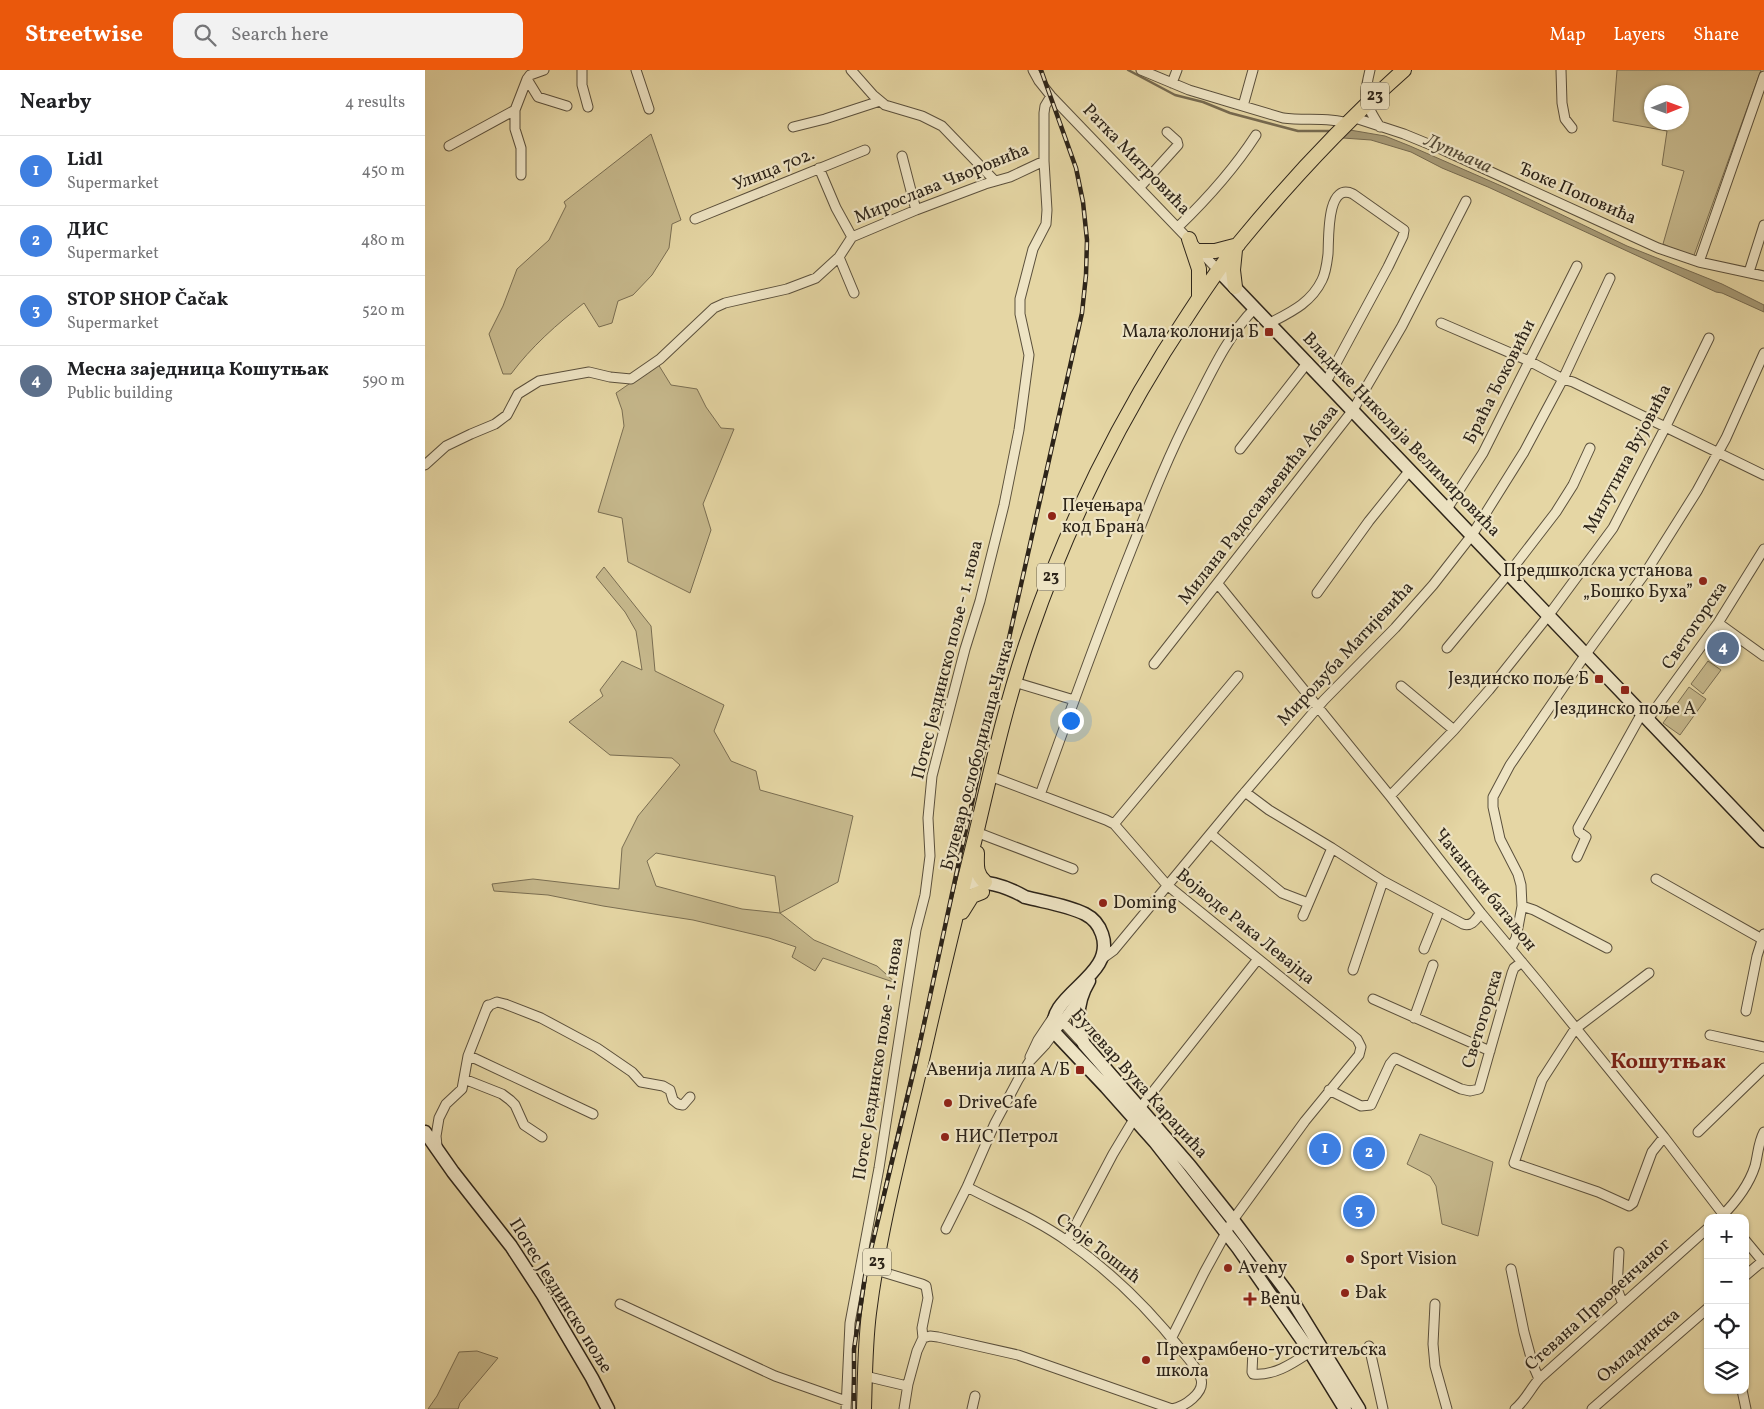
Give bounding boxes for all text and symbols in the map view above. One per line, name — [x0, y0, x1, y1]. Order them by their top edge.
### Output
search box — [173, 13, 523, 58]
text: Streetwise — [25, 18, 143, 52]
icon: search — [191, 21, 219, 49]
text: Search here — [231, 22, 328, 48]
text: Map — [1549, 23, 1585, 48]
text: Layers — [1613, 23, 1665, 48]
text: Share — [1693, 23, 1739, 48]
road number: 23 — [1361, 82, 1389, 110]
north arrow — [1644, 85, 1689, 130]
text: Nearby — [20, 88, 91, 117]
text: 4 results — [345, 92, 405, 114]
street label: Ратка Митровића — [1076, 99, 1196, 221]
water label: Лупњача — [1419, 127, 1496, 181]
street label: Мирослава Чворовића — [851, 137, 1033, 231]
street label: Улица 702. — [729, 142, 819, 198]
text: Lidl — [67, 147, 103, 173]
street label: Ђоке Поповића — [1514, 157, 1640, 231]
text: 1 — [33, 160, 39, 182]
text: 450 m — [362, 160, 405, 182]
text: Supermarket — [67, 173, 159, 195]
text: ДИС — [67, 217, 108, 243]
text: 2 — [32, 230, 40, 252]
text: 480 m — [361, 230, 405, 252]
text: Supermarket — [67, 243, 159, 265]
text: STOP SHOP Čačak — [67, 287, 228, 313]
text: 3 — [32, 300, 40, 322]
text: 520 m — [362, 300, 405, 322]
text: Supermarket — [67, 313, 159, 335]
street label: Браћа Ђоковићи — [1458, 315, 1542, 449]
place label: Мала колонија Б — [1122, 320, 1259, 345]
marker: Мала колонија Б — [1263, 326, 1275, 338]
street label: Владике Николаја Велимировића — [1296, 327, 1506, 543]
text: Месна заједница Кошутњак — [67, 357, 329, 383]
text: 4 — [31, 370, 41, 392]
text: 590 m — [362, 370, 405, 392]
street label: Милутина Вујовића — [1578, 380, 1678, 538]
text: Public building — [67, 383, 173, 405]
street label: Милана Радосављевића Абаза — [1173, 400, 1345, 610]
place label: Печењара код Брана — [1062, 494, 1145, 540]
marker: Печењара код Брана — [1046, 510, 1058, 522]
street label: Потес Јездинско поље - 1. нова — [906, 538, 990, 782]
place label: Предшколска установа „Бошко Буха” — [1503, 559, 1693, 605]
road number: 23 — [1037, 564, 1065, 590]
marker: Предшколска установа „Бошко Буха” — [1697, 575, 1709, 587]
street label: Мирољуба Матијевића — [1272, 576, 1420, 732]
street label: Светогорска — [1656, 577, 1734, 675]
pin: 4 — [1707, 629, 1739, 667]
street label: Булевар ослободилаца Чачка — [935, 636, 1021, 874]
place label: Јездинско поље Б — [1448, 667, 1589, 692]
marker: Јездинско поље Б — [1593, 673, 1605, 685]
marker: Јездинско поље А — [1619, 684, 1631, 696]
place label: Јездинско поље А — [1554, 697, 1697, 722]
your location — [1058, 708, 1084, 734]
street label: Чачански батаљон — [1428, 823, 1542, 957]
street label: Војводе Рака Левајца — [1170, 863, 1320, 991]
place label: Doming — [1113, 891, 1177, 916]
marker: Doming — [1097, 897, 1109, 909]
street label: Потес Јездинско поље - 1. нова — [847, 936, 911, 1182]
street label: Светогорска — [1456, 967, 1510, 1071]
street label: Булевар Вука Караџића — [1065, 1003, 1213, 1165]
district label: Кошутњак — [1610, 1047, 1726, 1078]
place label: Авенија липа А/Б — [926, 1058, 1070, 1083]
marker: Авенија липа А/Б — [1074, 1064, 1086, 1076]
place label: DriveCafe — [958, 1091, 1037, 1116]
marker: DriveCafe — [942, 1097, 954, 1109]
place label: НИС Петрол — [955, 1125, 1058, 1150]
pin: 1 — [1309, 1130, 1341, 1168]
marker: НИС Петрол — [939, 1131, 951, 1143]
pin: 2 — [1353, 1134, 1385, 1172]
pin: 3 — [1343, 1192, 1375, 1230]
street label: Стоје Тошић — [1050, 1208, 1146, 1290]
street label: Потес Јездинско поље — [502, 1214, 618, 1378]
map controls — [1704, 1214, 1749, 1394]
button: + — [1704, 1214, 1749, 1259]
street label: Стевана Првовенчаног — [1520, 1233, 1676, 1377]
place label: Sport Vision — [1360, 1247, 1457, 1272]
road number: 23 — [863, 1248, 891, 1276]
marker: Sport Vision — [1344, 1253, 1356, 1265]
place label: Aveny — [1238, 1256, 1287, 1281]
button: − — [1704, 1259, 1749, 1304]
marker: Aveny — [1222, 1262, 1234, 1274]
place label: Đak — [1355, 1281, 1387, 1306]
place label: Benu — [1260, 1287, 1301, 1312]
marker: Đak — [1339, 1287, 1351, 1299]
marker: Benu — [1244, 1293, 1256, 1305]
street label: Омладинска — [1592, 1303, 1686, 1389]
button: locate — [1704, 1304, 1749, 1349]
place label: Прехрамбено-угоститељска школа — [1156, 1338, 1387, 1384]
button: layers — [1704, 1349, 1749, 1394]
marker: Прехрамбено-угоститељска школа — [1140, 1354, 1152, 1366]

